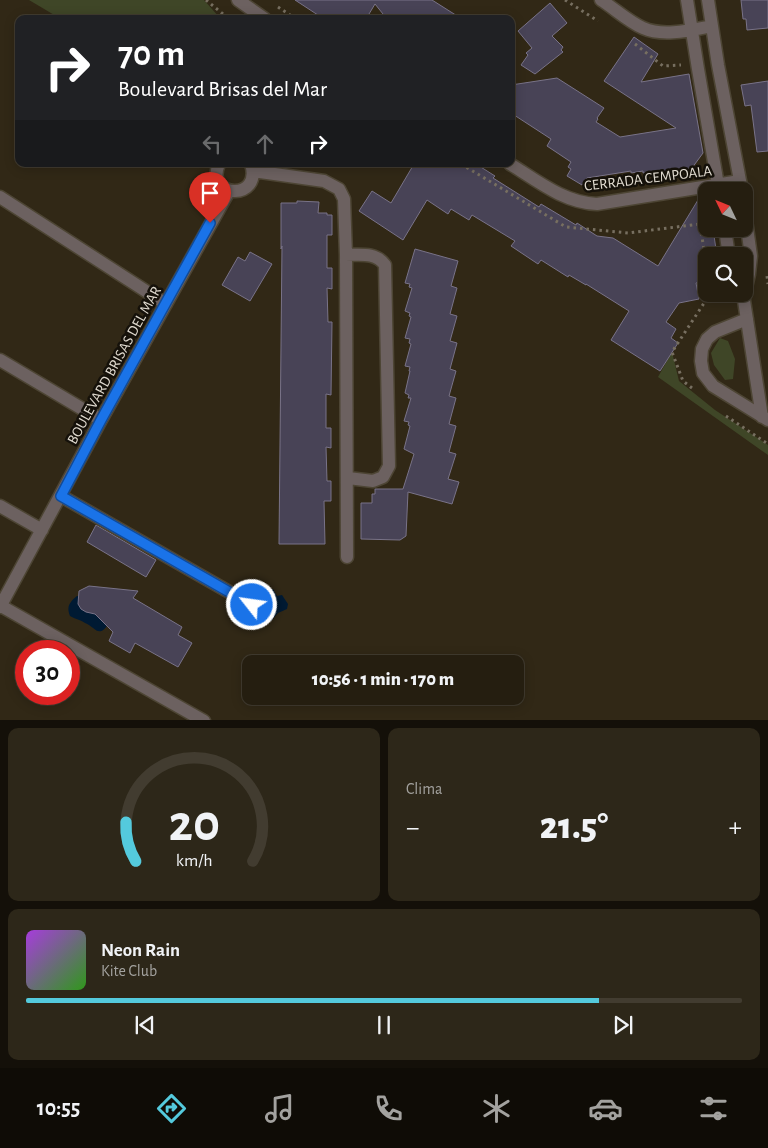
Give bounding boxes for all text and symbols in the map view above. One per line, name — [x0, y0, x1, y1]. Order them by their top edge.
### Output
icon: right — [35, 35, 100, 100]
text: 70 m — [118, 37, 185, 72]
text: Boulevard Brisas del Mar — [118, 78, 327, 100]
icon: left — [198, 130, 226, 158]
icon: ahead — [251, 130, 279, 158]
icon: right — [304, 130, 332, 158]
street label: CERRADA CEMPOALA — [583, 163, 713, 194]
pin — [189, 172, 231, 223]
icon: arrive — [196, 179, 224, 207]
north arrow — [698, 182, 752, 238]
map controls — [698, 182, 753, 302]
button: search — [698, 247, 753, 302]
street label: BOULEVARD BRISAS DEL MAR — [65, 284, 164, 447]
position arrow — [225, 578, 277, 630]
speed limit sign: 30 — [15, 640, 80, 705]
text: 10:56 · 1 min · 170 m — [312, 670, 454, 689]
text: Clima — [406, 781, 442, 797]
text: 20 — [168, 798, 220, 850]
text: 21.5° — [540, 808, 608, 846]
text: − — [406, 814, 419, 842]
text: + — [729, 814, 742, 842]
text: km/h — [176, 852, 212, 870]
text: Neon Rain — [101, 941, 180, 960]
text: Kite Club — [101, 963, 157, 979]
icon: previous — [131, 1011, 159, 1039]
icon: pause — [370, 1011, 398, 1039]
icon: next — [609, 1011, 637, 1039]
icon: directions — [154, 1091, 189, 1126]
icon: music — [262, 1091, 297, 1126]
icon: phone — [371, 1091, 406, 1126]
icon: climate — [479, 1091, 514, 1126]
icon: car — [588, 1091, 623, 1126]
icon: filters — [696, 1091, 731, 1126]
text: 10:55 — [37, 1097, 80, 1119]

